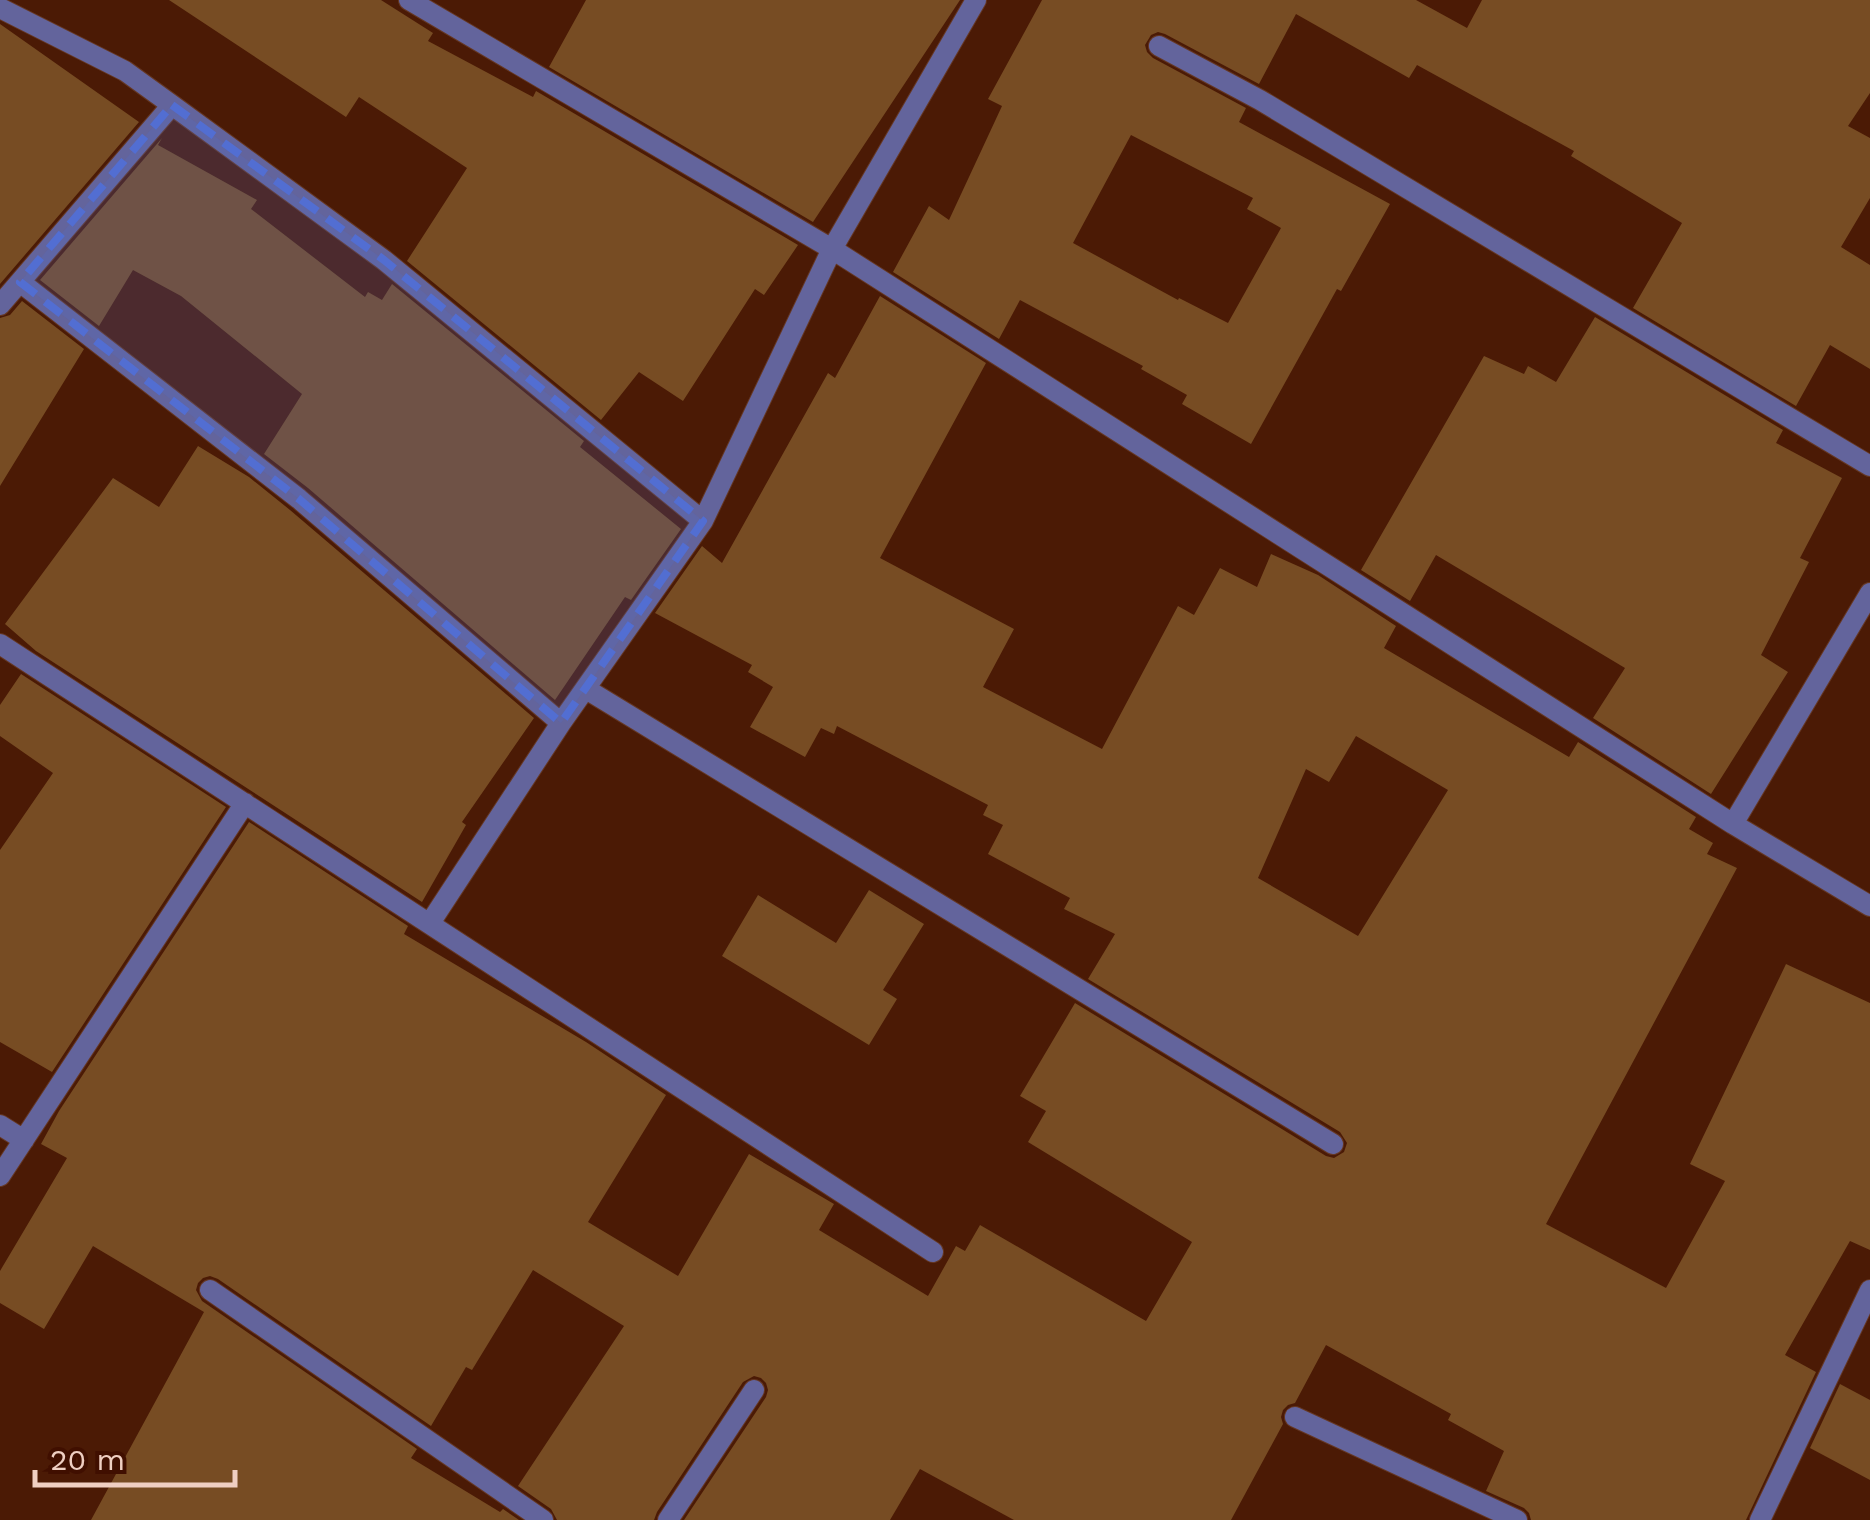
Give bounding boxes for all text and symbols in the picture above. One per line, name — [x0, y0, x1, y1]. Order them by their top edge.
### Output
scale bar — [35, 1425, 235, 1487]
text: 20 m — [50, 1442, 125, 1477]

